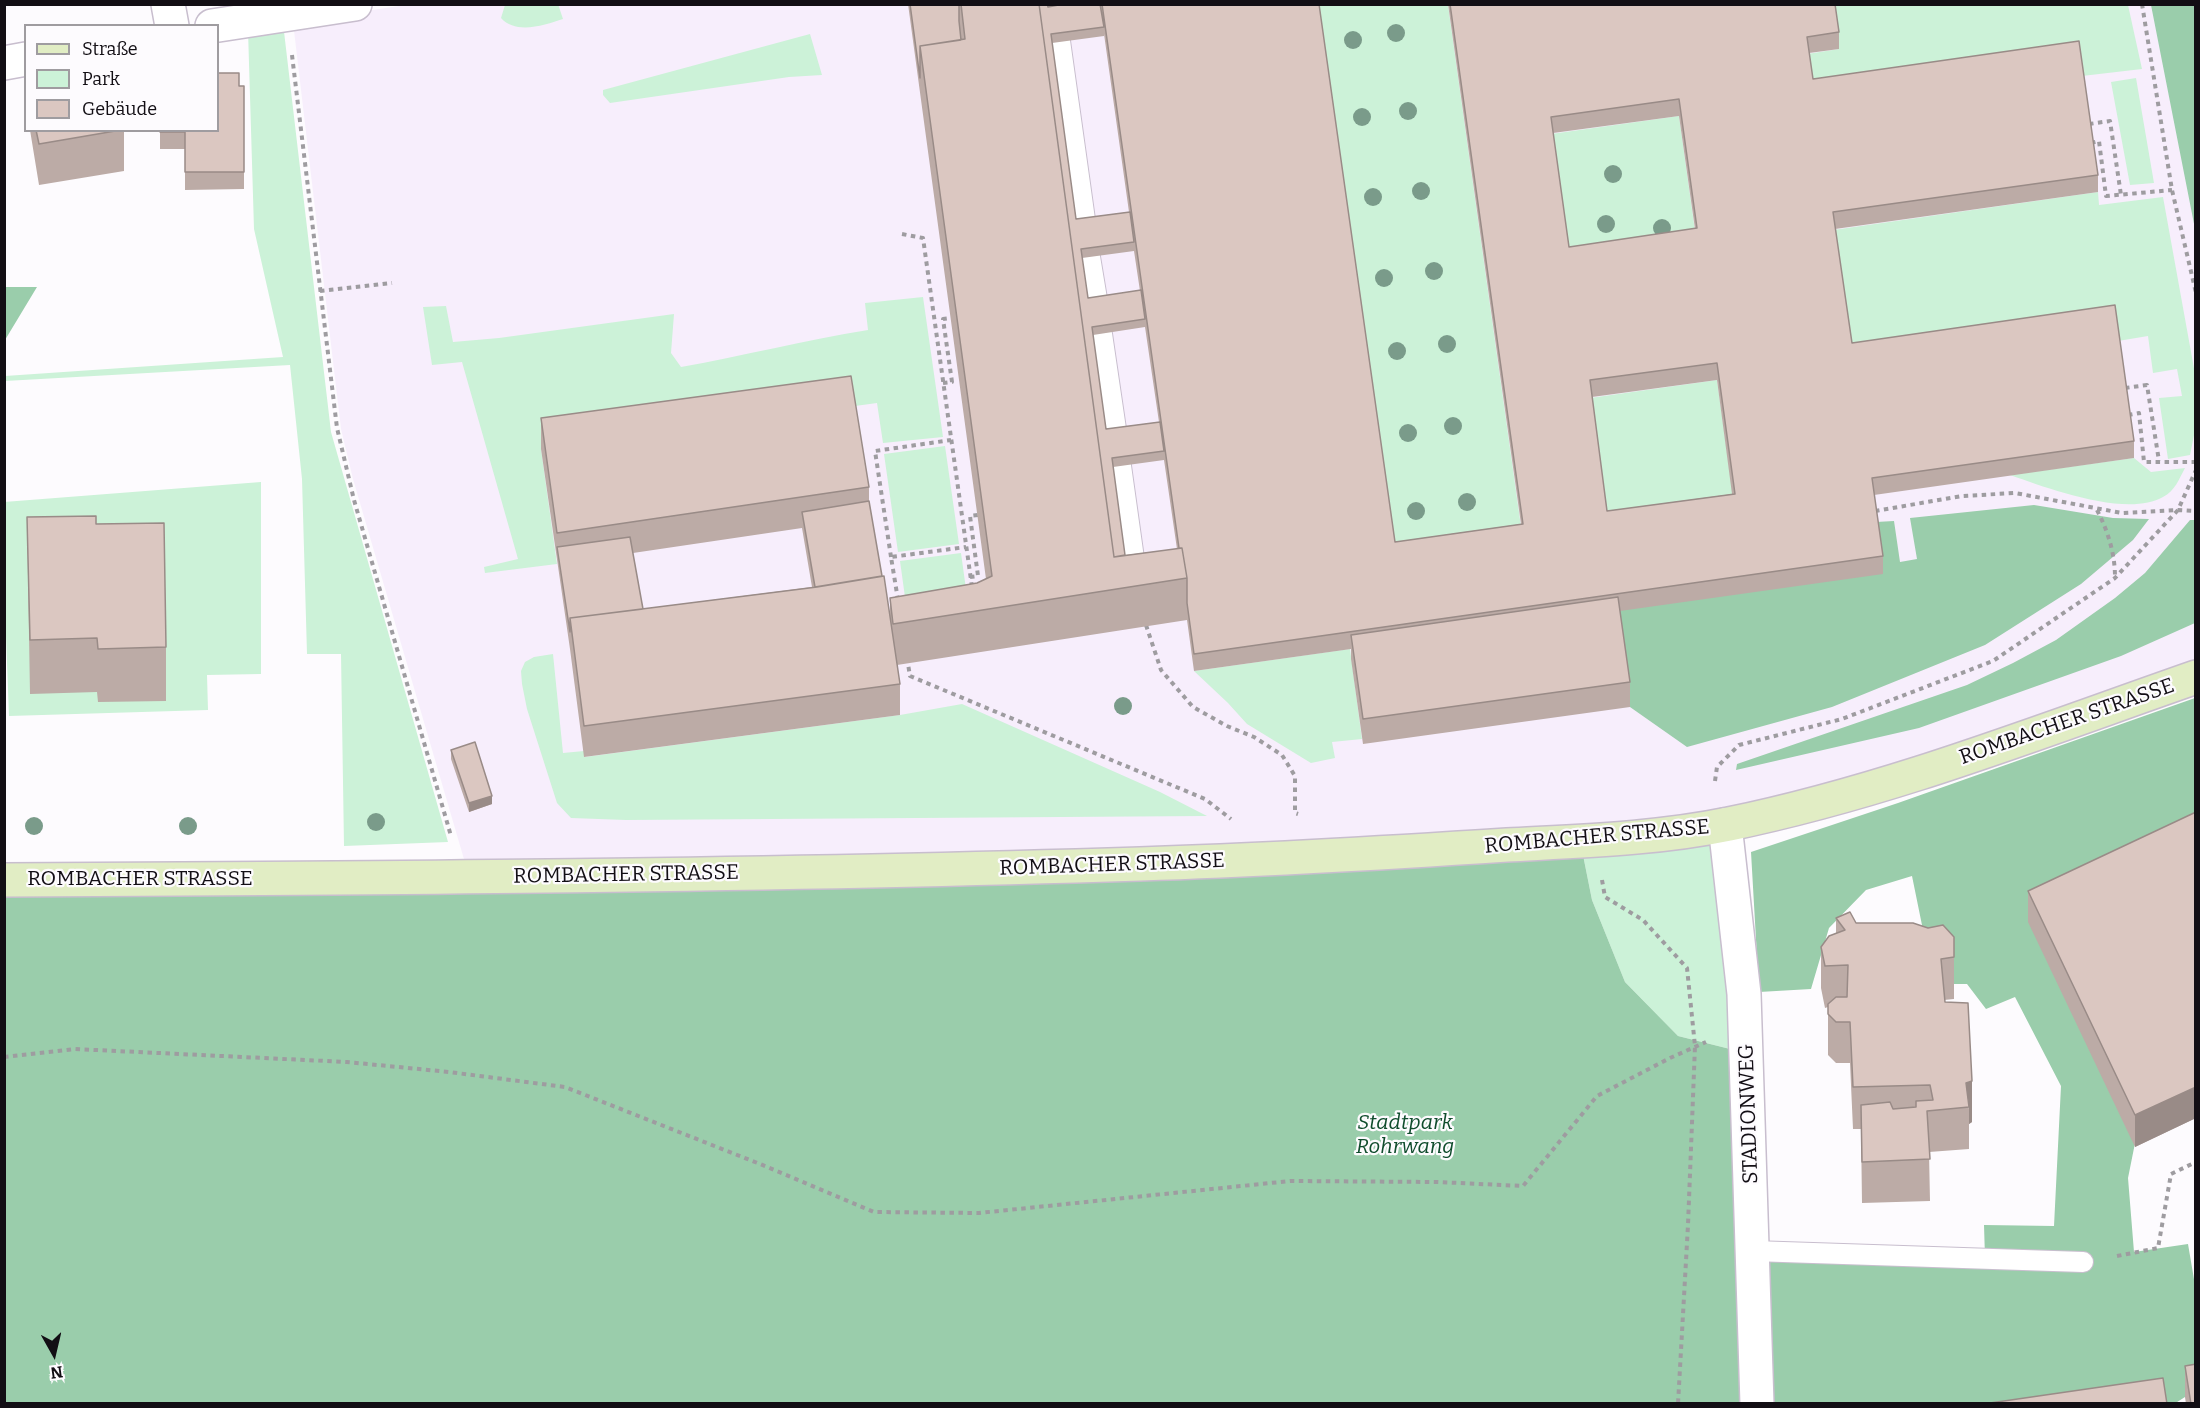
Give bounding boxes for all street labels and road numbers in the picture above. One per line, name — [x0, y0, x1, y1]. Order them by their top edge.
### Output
street label: ROMBACHER STRASSE — [1956, 673, 2178, 771]
street label: ROMBACHER STRASSE — [1483, 815, 1711, 859]
street label: ROMBACHER STRASSE — [999, 848, 1225, 882]
street label: ROMBACHER STRASSE — [513, 860, 739, 890]
street label: ROMBACHER STRASSE — [27, 866, 253, 892]
street label: STADIONWEG — [1734, 1044, 1764, 1184]

